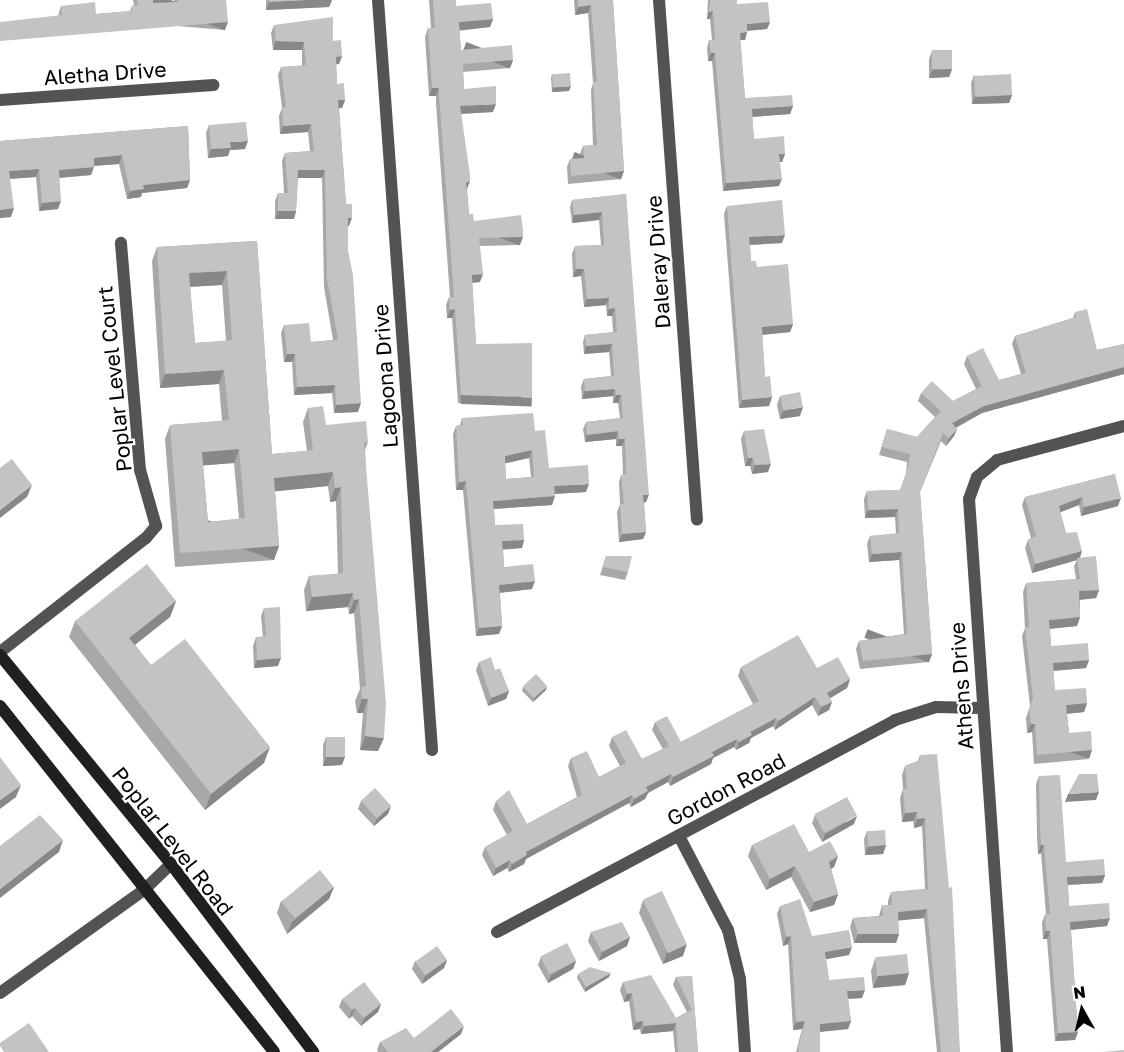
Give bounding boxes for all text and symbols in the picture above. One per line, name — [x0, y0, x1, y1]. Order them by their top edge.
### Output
street label: Aletha Drive — [43, 56, 167, 90]
street label: Daleray Drive — [641, 194, 675, 330]
street label: Poplar Level Court — [92, 285, 136, 473]
street label: Lagoona Drive — [367, 303, 403, 449]
street label: Athens Drive — [944, 621, 978, 751]
street label: Gordon Road — [662, 747, 790, 831]
street label: Poplar Level Road — [107, 762, 239, 920]
north arrow — [1052, 980, 1112, 1040]
text: N — [1072, 981, 1087, 1003]

